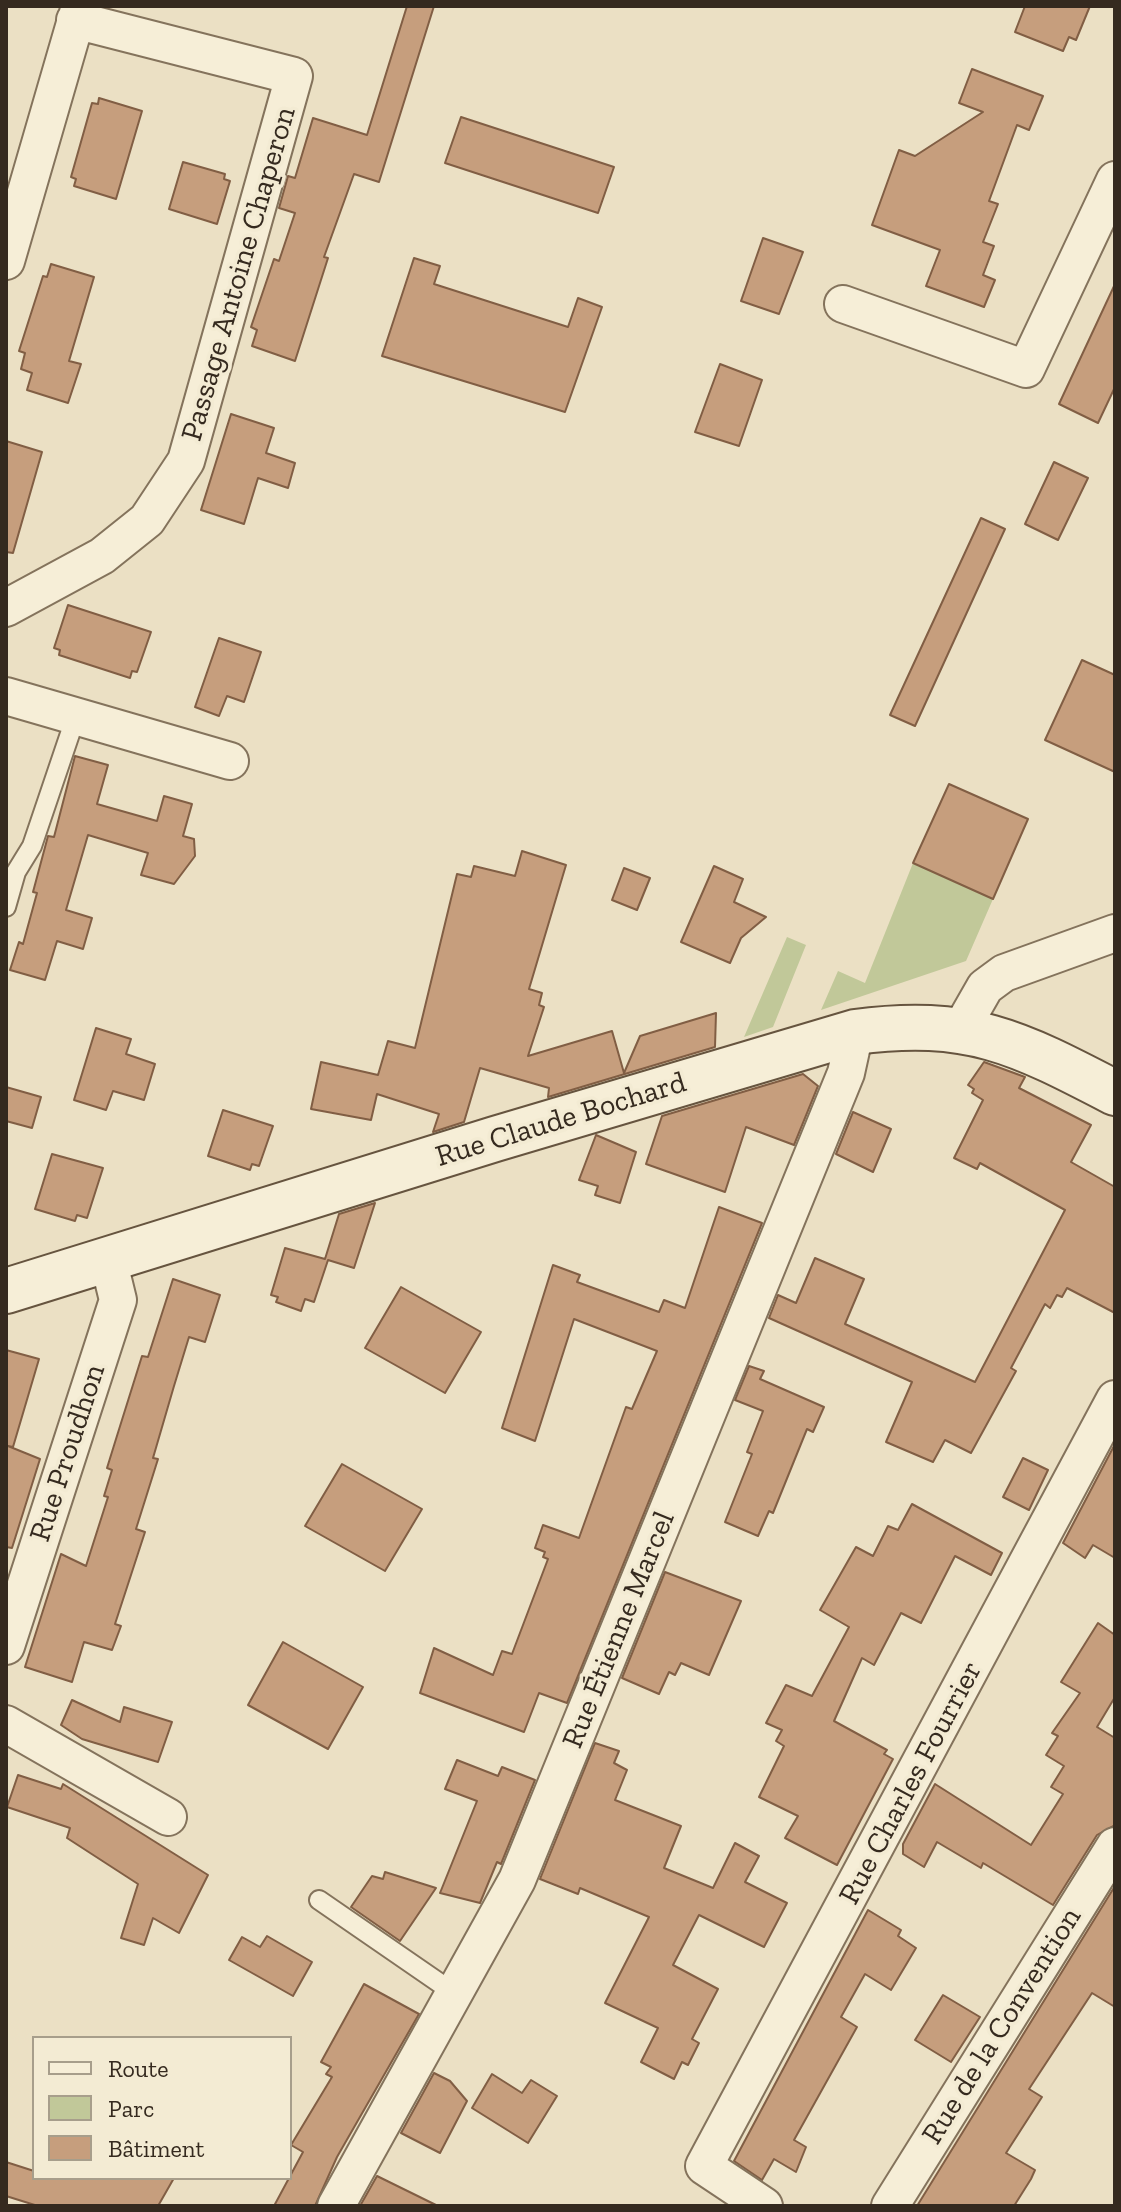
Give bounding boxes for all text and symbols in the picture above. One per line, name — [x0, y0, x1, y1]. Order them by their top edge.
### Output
street label: Passage Antoine Chaperon — [174, 103, 304, 445]
street label: Rue Claude Bochard — [431, 1065, 691, 1175]
street label: Rue Proudhon — [22, 1360, 114, 1546]
street label: Rue Étienne Marcel — [555, 1506, 683, 1754]
street label: Rue Charles Fourrier — [832, 1655, 990, 1911]
street label: Rue de la Convention — [915, 1901, 1089, 2151]
legend — [32, 2036, 292, 2180]
text: Route — [108, 2054, 168, 2083]
text: Parc — [108, 2094, 154, 2123]
text: Bâtiment — [108, 2134, 204, 2163]

